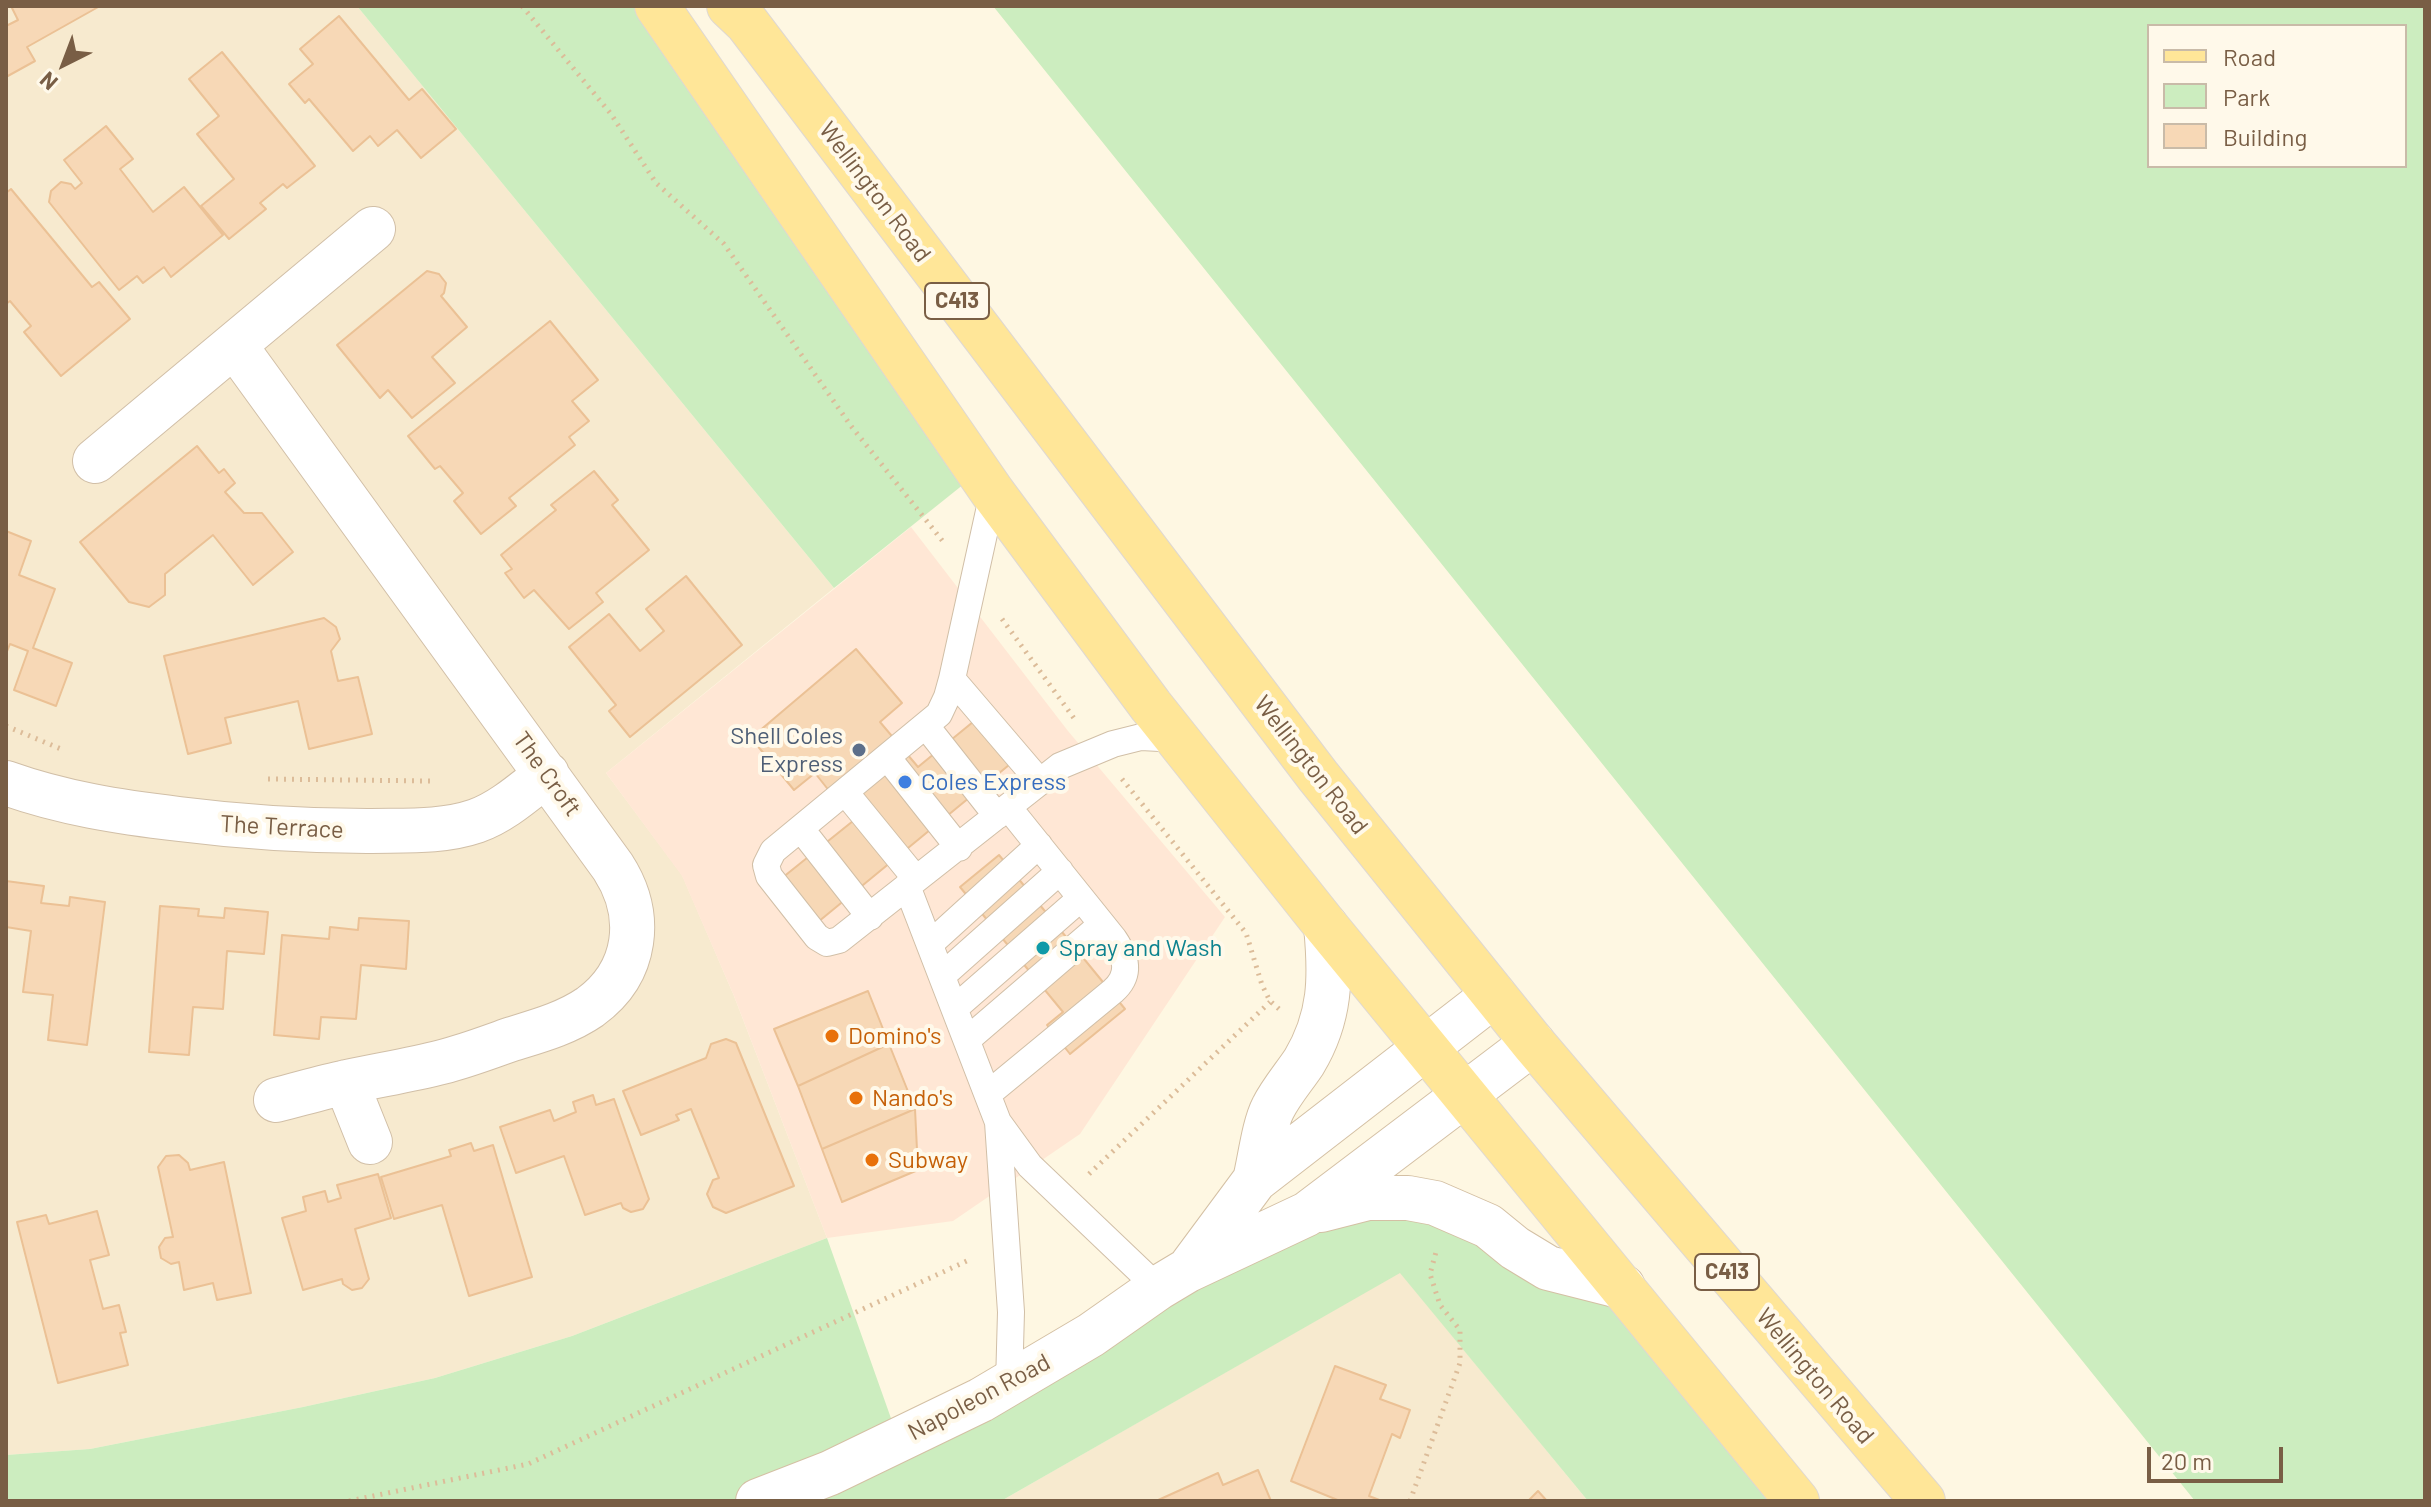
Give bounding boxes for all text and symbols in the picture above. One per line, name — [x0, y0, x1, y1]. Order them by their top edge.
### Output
north arrow — [24, 24, 104, 104]
legend — [2147, 24, 2407, 168]
text: Road — [2223, 42, 2276, 71]
text: N — [34, 67, 62, 96]
text: Park — [2223, 82, 2270, 111]
street label: Wellington Road — [813, 116, 937, 268]
text: Building — [2223, 122, 2307, 151]
road number: C413 — [925, 283, 989, 319]
street label: Wellington Road — [1248, 690, 1374, 840]
place label: Shell Coles Express — [730, 722, 843, 778]
street label: The Croft — [507, 726, 587, 822]
marker: Shell Coles Express — [850, 741, 868, 759]
place label: Coles Express — [921, 768, 1066, 796]
marker: Coles Express — [896, 773, 914, 791]
street label: The Terrace — [219, 809, 345, 845]
place label: Spray and Wash — [1059, 934, 1223, 962]
marker: Spray and Wash — [1034, 939, 1052, 957]
place label: Domino's — [848, 1022, 942, 1050]
marker: Domino's — [823, 1027, 841, 1045]
place label: Nando's — [872, 1084, 953, 1112]
marker: Nando's — [847, 1089, 865, 1107]
place label: Subway — [888, 1146, 968, 1174]
marker: Subway — [863, 1151, 881, 1169]
road number: C413 — [1695, 1254, 1759, 1290]
street label: Wellington Road — [1750, 1302, 1880, 1450]
street label: Napoleon Road — [903, 1347, 1055, 1447]
scale bar — [2151, 1431, 2287, 1481]
text: 20 m — [2161, 1446, 2212, 1475]

